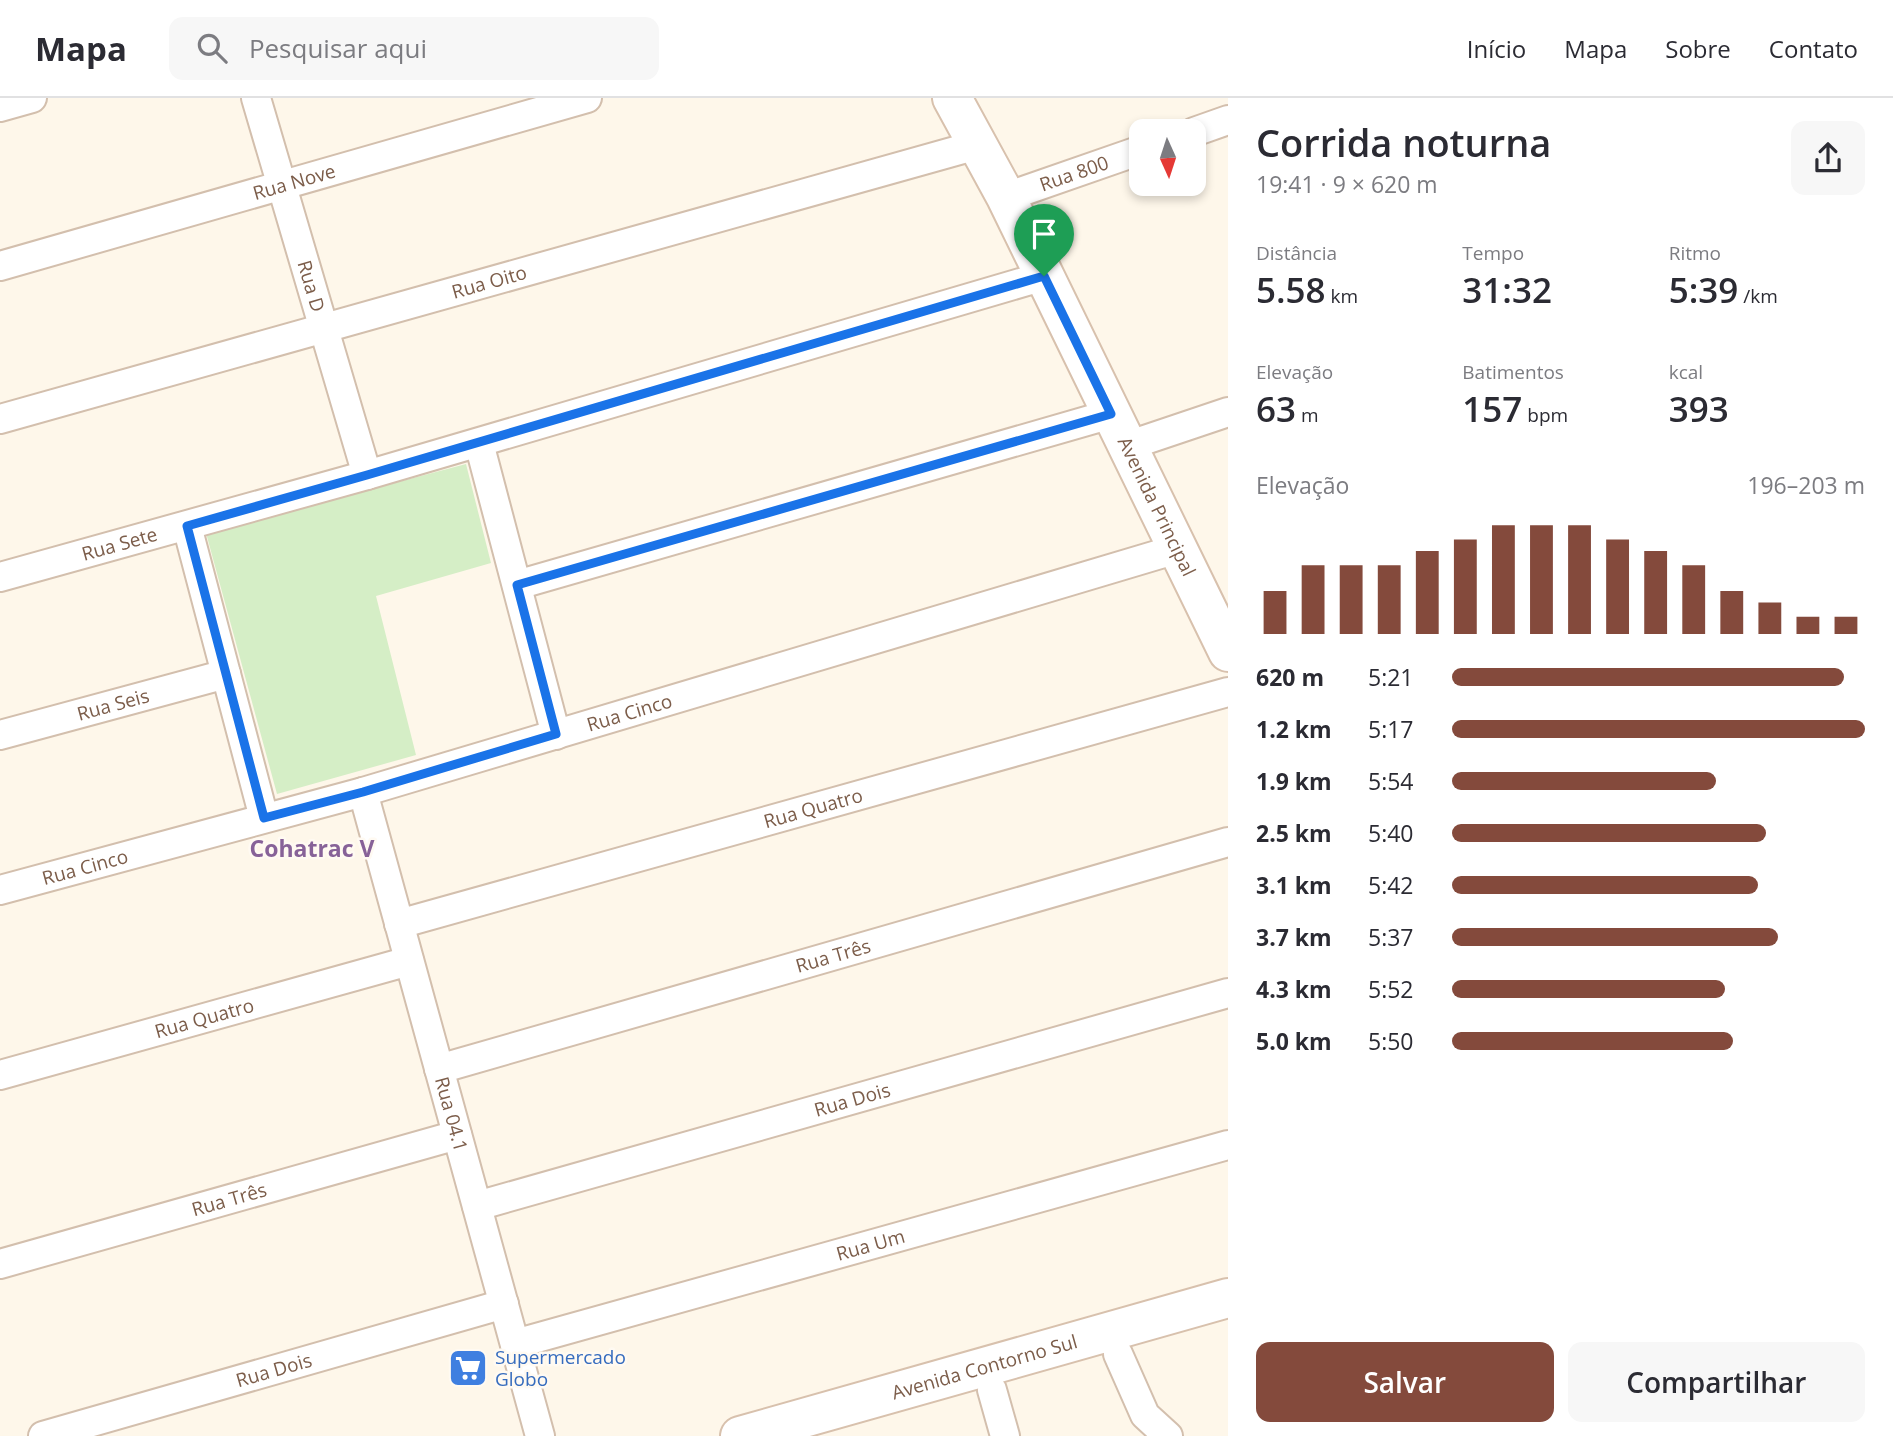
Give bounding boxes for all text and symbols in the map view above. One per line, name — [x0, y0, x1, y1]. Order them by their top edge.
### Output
search box — [169, 17, 659, 80]
text: Mapa — [35, 26, 127, 71]
icon: search — [193, 29, 231, 67]
text: Pesquisar aqui — [249, 30, 427, 66]
text: Início — [1467, 32, 1526, 65]
text: Mapa — [1564, 32, 1627, 65]
text: Sobre — [1665, 32, 1731, 65]
text: Contato — [1769, 32, 1858, 65]
text: Corrida noturna — [1256, 116, 1551, 168]
north arrow — [1129, 119, 1206, 196]
map controls — [1129, 119, 1206, 196]
button: share — [1791, 121, 1865, 195]
street label: Rua 800 — [1036, 149, 1112, 197]
street label: Rua Nove — [250, 158, 339, 206]
text: 19:41 · 9 × 620 m — [1256, 168, 1438, 200]
pin — [1014, 204, 1074, 276]
icon: arrive — [1025, 215, 1063, 253]
text: Distância — [1256, 240, 1337, 266]
text: Tempo — [1462, 240, 1524, 266]
text: Ritmo — [1669, 240, 1721, 266]
street label: Rua D — [291, 257, 331, 315]
street label: Rua Oito — [449, 259, 530, 305]
text: 5.58 — [1256, 266, 1326, 313]
text: 31:32 — [1462, 266, 1552, 313]
text: 5:39 — [1669, 266, 1738, 313]
text: km — [1326, 283, 1358, 309]
text: /km — [1738, 283, 1778, 309]
text: Elevação — [1256, 359, 1333, 385]
text: Batimentos — [1462, 359, 1564, 385]
text: kcal — [1669, 359, 1703, 385]
text: 63 — [1256, 385, 1296, 432]
text: 157 — [1462, 385, 1522, 432]
text: 393 — [1669, 385, 1729, 432]
text: m — [1296, 402, 1319, 428]
text: bpm — [1522, 402, 1568, 428]
street label: Avenida Principal — [1112, 432, 1202, 581]
text: Elevação — [1256, 469, 1349, 501]
text: 196–203 m — [1747, 469, 1865, 501]
street label: Rua Sete — [79, 521, 160, 567]
text: 620 m — [1256, 661, 1324, 693]
text: 5:21 — [1368, 661, 1414, 693]
street label: Rua Seis — [74, 682, 152, 727]
street label: Rua Cinco — [584, 687, 675, 737]
text: 1.2 km — [1256, 713, 1332, 745]
text: 5:17 — [1368, 713, 1414, 745]
text: 1.9 km — [1256, 765, 1332, 797]
text: 5:54 — [1368, 765, 1414, 797]
street label: Rua Quatro — [761, 782, 866, 834]
text: 2.5 km — [1256, 817, 1332, 849]
text: 5:40 — [1368, 817, 1414, 849]
district label: Cohatrac V — [250, 832, 375, 864]
street label: Rua Cinco — [39, 843, 131, 891]
text: 3.1 km — [1256, 869, 1332, 901]
text: 5:42 — [1368, 869, 1414, 901]
text: 3.7 km — [1256, 921, 1332, 953]
text: 5:37 — [1368, 921, 1414, 953]
street label: Rua Três — [792, 933, 874, 979]
text: 4.3 km — [1256, 973, 1332, 1005]
text: 5:52 — [1368, 973, 1414, 1005]
street label: Rua Quatro — [152, 992, 257, 1044]
text: 5.0 km — [1256, 1025, 1332, 1057]
text: 5:50 — [1368, 1025, 1414, 1057]
street label: Rua 04.1 — [429, 1074, 474, 1154]
street label: Rua Dois — [811, 1076, 893, 1123]
street label: Rua Três — [189, 1176, 270, 1222]
street label: Rua Um — [833, 1223, 908, 1267]
street label: Avenida Contorno Sul — [889, 1328, 1080, 1405]
button: Salvar — [1256, 1342, 1554, 1422]
button: Compartilhar — [1568, 1342, 1865, 1422]
place label: Supermercado Globo — [495, 1344, 626, 1392]
street label: Rua Dois — [233, 1347, 315, 1393]
supermarket icon: Supermercado Globo — [447, 1347, 489, 1389]

